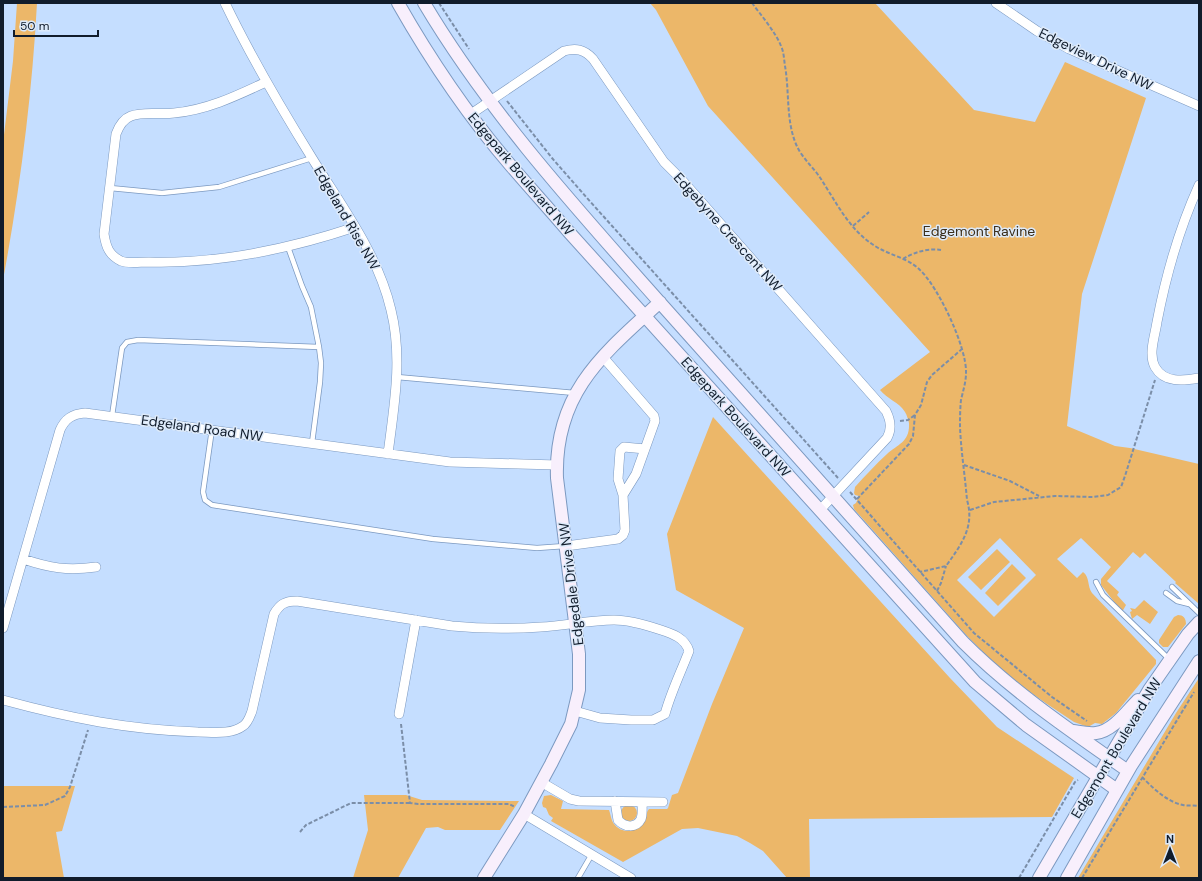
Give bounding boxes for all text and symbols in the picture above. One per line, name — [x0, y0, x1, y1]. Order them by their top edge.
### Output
scale bar — [14, 12, 98, 38]
text: 50 m — [20, 18, 49, 34]
street label: Edgeview Drive NW — [1036, 24, 1156, 95]
street label: Edgepark Boulevard NW — [464, 109, 578, 240]
street label: Edgeland Rise NW — [310, 163, 384, 274]
street label: Edgebyne Crescent NW — [670, 169, 787, 296]
park label: Edgemont Ravine — [923, 222, 1035, 240]
street label: Edgepark Boulevard NW — [677, 353, 795, 481]
street label: Edgeland Road NW — [140, 411, 265, 446]
street label: Edgedale Drive NW — [554, 521, 587, 646]
street label: Edgemont Boulevard NW — [1067, 674, 1165, 822]
north arrow — [1150, 829, 1190, 869]
text: N — [1166, 832, 1174, 846]

